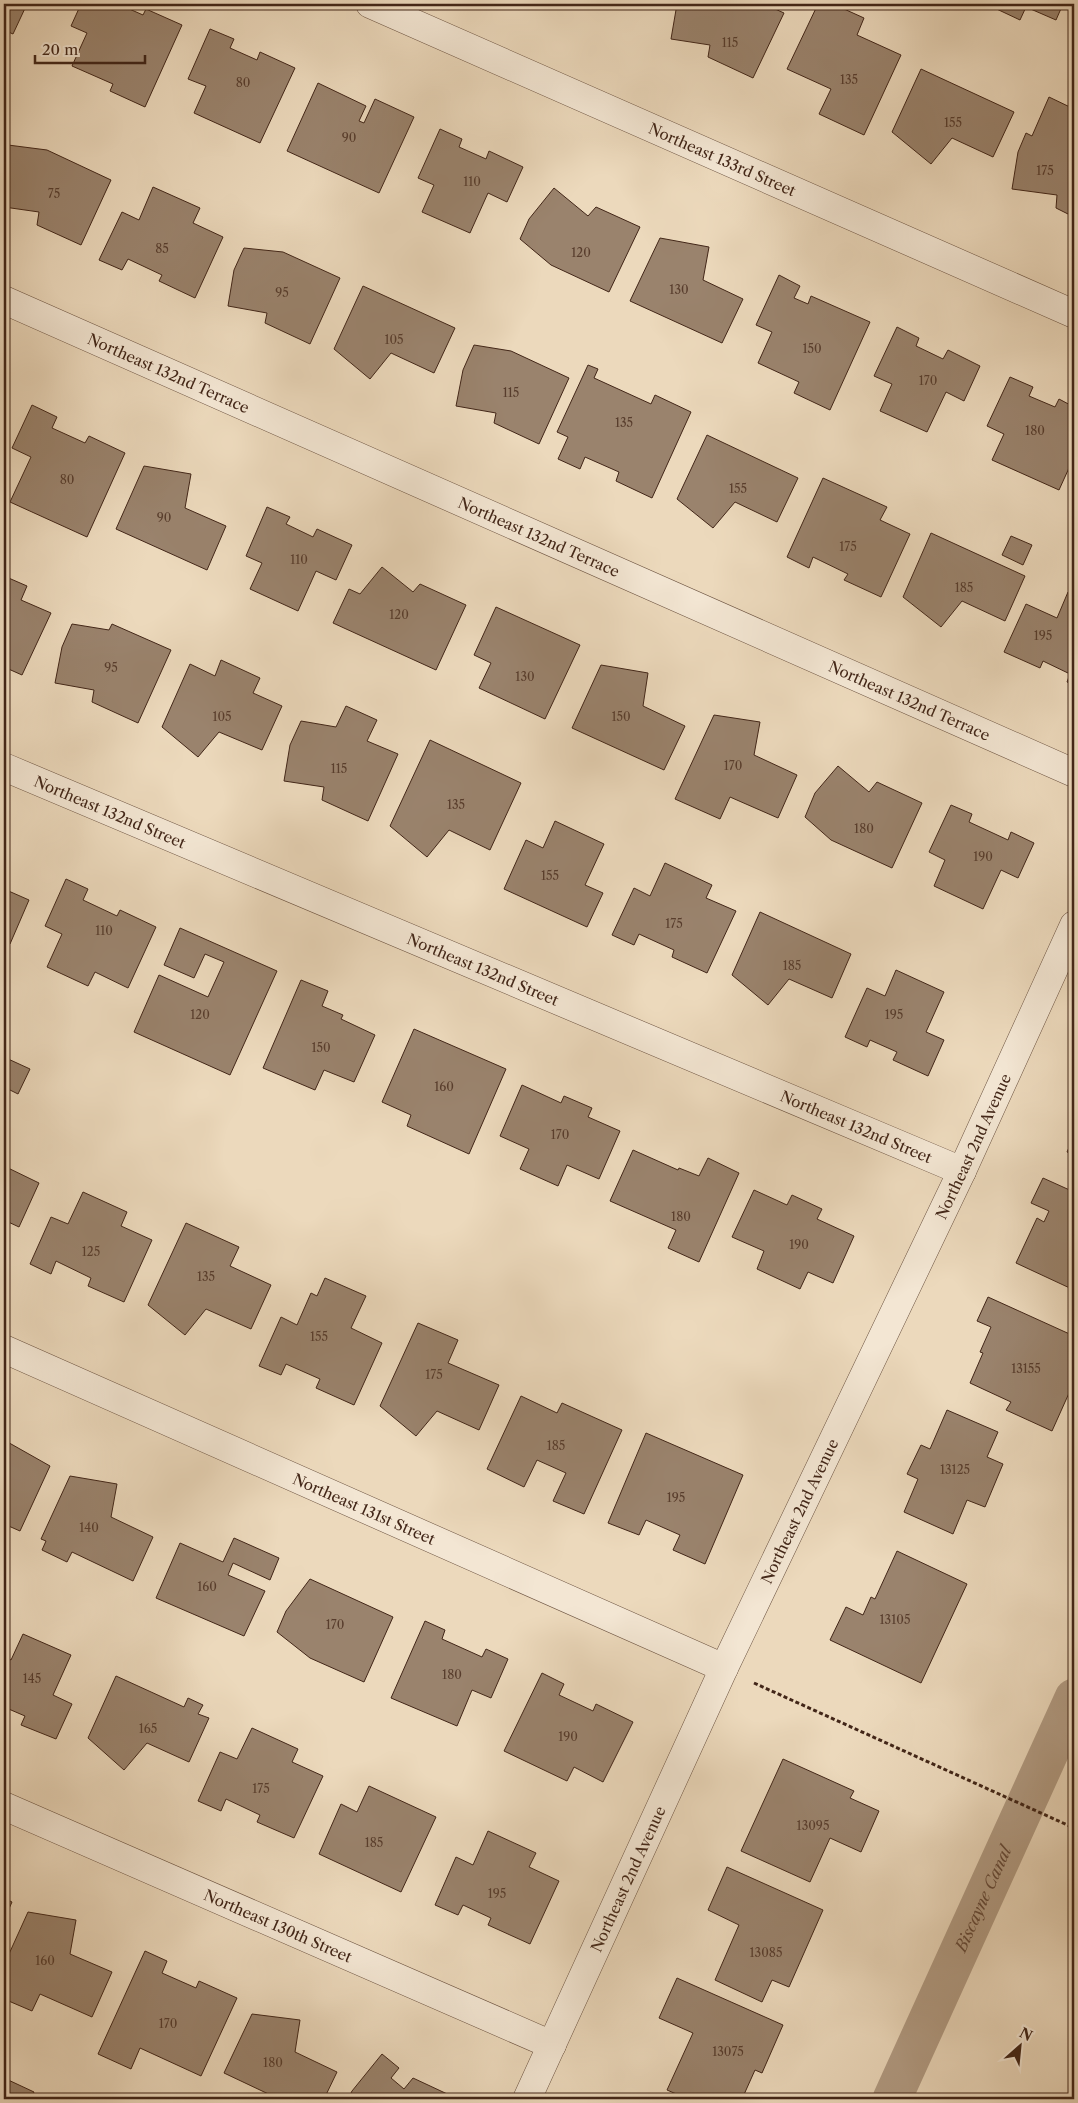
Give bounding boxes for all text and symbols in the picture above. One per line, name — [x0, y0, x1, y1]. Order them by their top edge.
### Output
scale bar — [35, 32, 145, 64]
house number: 115 — [722, 35, 738, 50]
text: 20 m — [42, 40, 78, 59]
house number: 135 — [840, 72, 858, 87]
house number: 80 — [236, 75, 250, 90]
house number: 155 — [944, 115, 962, 130]
street label: Northeast 133rd Street — [646, 118, 800, 200]
house number: 90 — [342, 130, 356, 145]
house number: 175 — [1036, 163, 1054, 178]
house number: 110 — [463, 174, 481, 189]
house number: 75 — [48, 186, 60, 201]
house number: 85 — [155, 241, 169, 256]
house number: 120 — [571, 245, 591, 260]
house number: 130 — [669, 282, 689, 297]
house number: 95 — [275, 285, 289, 300]
street label: Northeast 132nd Terrace — [85, 329, 252, 417]
house number: 105 — [384, 332, 404, 347]
house number: 150 — [802, 341, 822, 356]
house number: 170 — [919, 373, 937, 388]
house number: 115 — [503, 385, 519, 400]
house number: 135 — [615, 415, 633, 430]
house number: 180 — [1025, 423, 1045, 438]
house number: 80 — [60, 472, 74, 487]
house number: 155 — [729, 481, 747, 496]
street label: Northeast 132nd Terrace — [455, 493, 623, 581]
house number: 90 — [157, 510, 171, 525]
house number: 175 — [839, 539, 857, 554]
house number: 110 — [290, 552, 308, 567]
house number: 185 — [955, 580, 973, 595]
house number: 120 — [389, 607, 409, 622]
house number: 195 — [1034, 628, 1052, 643]
street label: Northeast 132nd Terrace — [826, 656, 993, 744]
house number: 95 — [104, 660, 118, 675]
house number: 130 — [515, 669, 535, 684]
house number: 105 — [212, 709, 232, 724]
house number: 150 — [611, 709, 631, 724]
house number: 170 — [724, 758, 742, 773]
house number: 115 — [331, 761, 347, 776]
street label: Northeast 132nd Street — [31, 771, 189, 852]
house number: 135 — [447, 797, 465, 812]
house number: 180 — [854, 821, 874, 836]
house number: 190 — [973, 849, 993, 864]
house number: 155 — [541, 868, 559, 883]
house number: 175 — [665, 916, 683, 931]
house number: 110 — [95, 923, 113, 938]
street label: Northeast 132nd Street — [405, 929, 562, 1010]
house number: 185 — [783, 958, 801, 973]
house number: 120 — [190, 1007, 210, 1022]
house number: 195 — [885, 1007, 903, 1022]
house number: 150 — [311, 1040, 331, 1055]
street label: Northeast 2nd Avenue — [931, 1070, 1015, 1222]
house number: 160 — [434, 1079, 454, 1094]
street label: Northeast 132nd Street — [778, 1086, 936, 1167]
house number: 170 — [551, 1127, 569, 1142]
house number: 180 — [671, 1209, 691, 1224]
house number: 190 — [789, 1237, 809, 1252]
house number: 125 — [82, 1244, 100, 1259]
house number: 135 — [197, 1269, 215, 1284]
house number: 155 — [310, 1329, 328, 1344]
house number: 13155 — [1011, 1361, 1041, 1376]
house number: 175 — [425, 1367, 443, 1382]
street label: Northeast 2nd Avenue — [756, 1436, 842, 1586]
house number: 185 — [547, 1438, 565, 1453]
house number: 13125 — [940, 1462, 970, 1477]
street label: Northeast 131st Street — [290, 1469, 439, 1549]
house number: 195 — [667, 1490, 685, 1505]
house number: 140 — [79, 1520, 99, 1535]
house number: 160 — [197, 1579, 217, 1594]
house number: 13105 — [880, 1612, 910, 1627]
house number: 170 — [326, 1617, 344, 1632]
house number: 180 — [442, 1667, 462, 1682]
house number: 145 — [23, 1671, 41, 1686]
house number: 165 — [139, 1721, 157, 1736]
house number: 190 — [558, 1729, 578, 1744]
house number: 175 — [252, 1781, 270, 1796]
street label: Northeast 2nd Avenue — [586, 1803, 669, 1955]
house number: 13095 — [797, 1818, 829, 1833]
house number: 185 — [365, 1835, 383, 1850]
water label: Biscayne Canal — [949, 1841, 1016, 1956]
street label: Northeast 130th Street — [201, 1885, 356, 1966]
house number: 195 — [488, 1886, 506, 1901]
house number: 13085 — [750, 1945, 782, 1960]
house number: 160 — [35, 1953, 55, 1968]
house number: 170 — [159, 2016, 177, 2031]
north arrow — [996, 2020, 1046, 2070]
text: N — [1016, 2024, 1035, 2045]
house number: 13075 — [712, 2044, 744, 2059]
house number: 180 — [263, 2055, 283, 2070]

